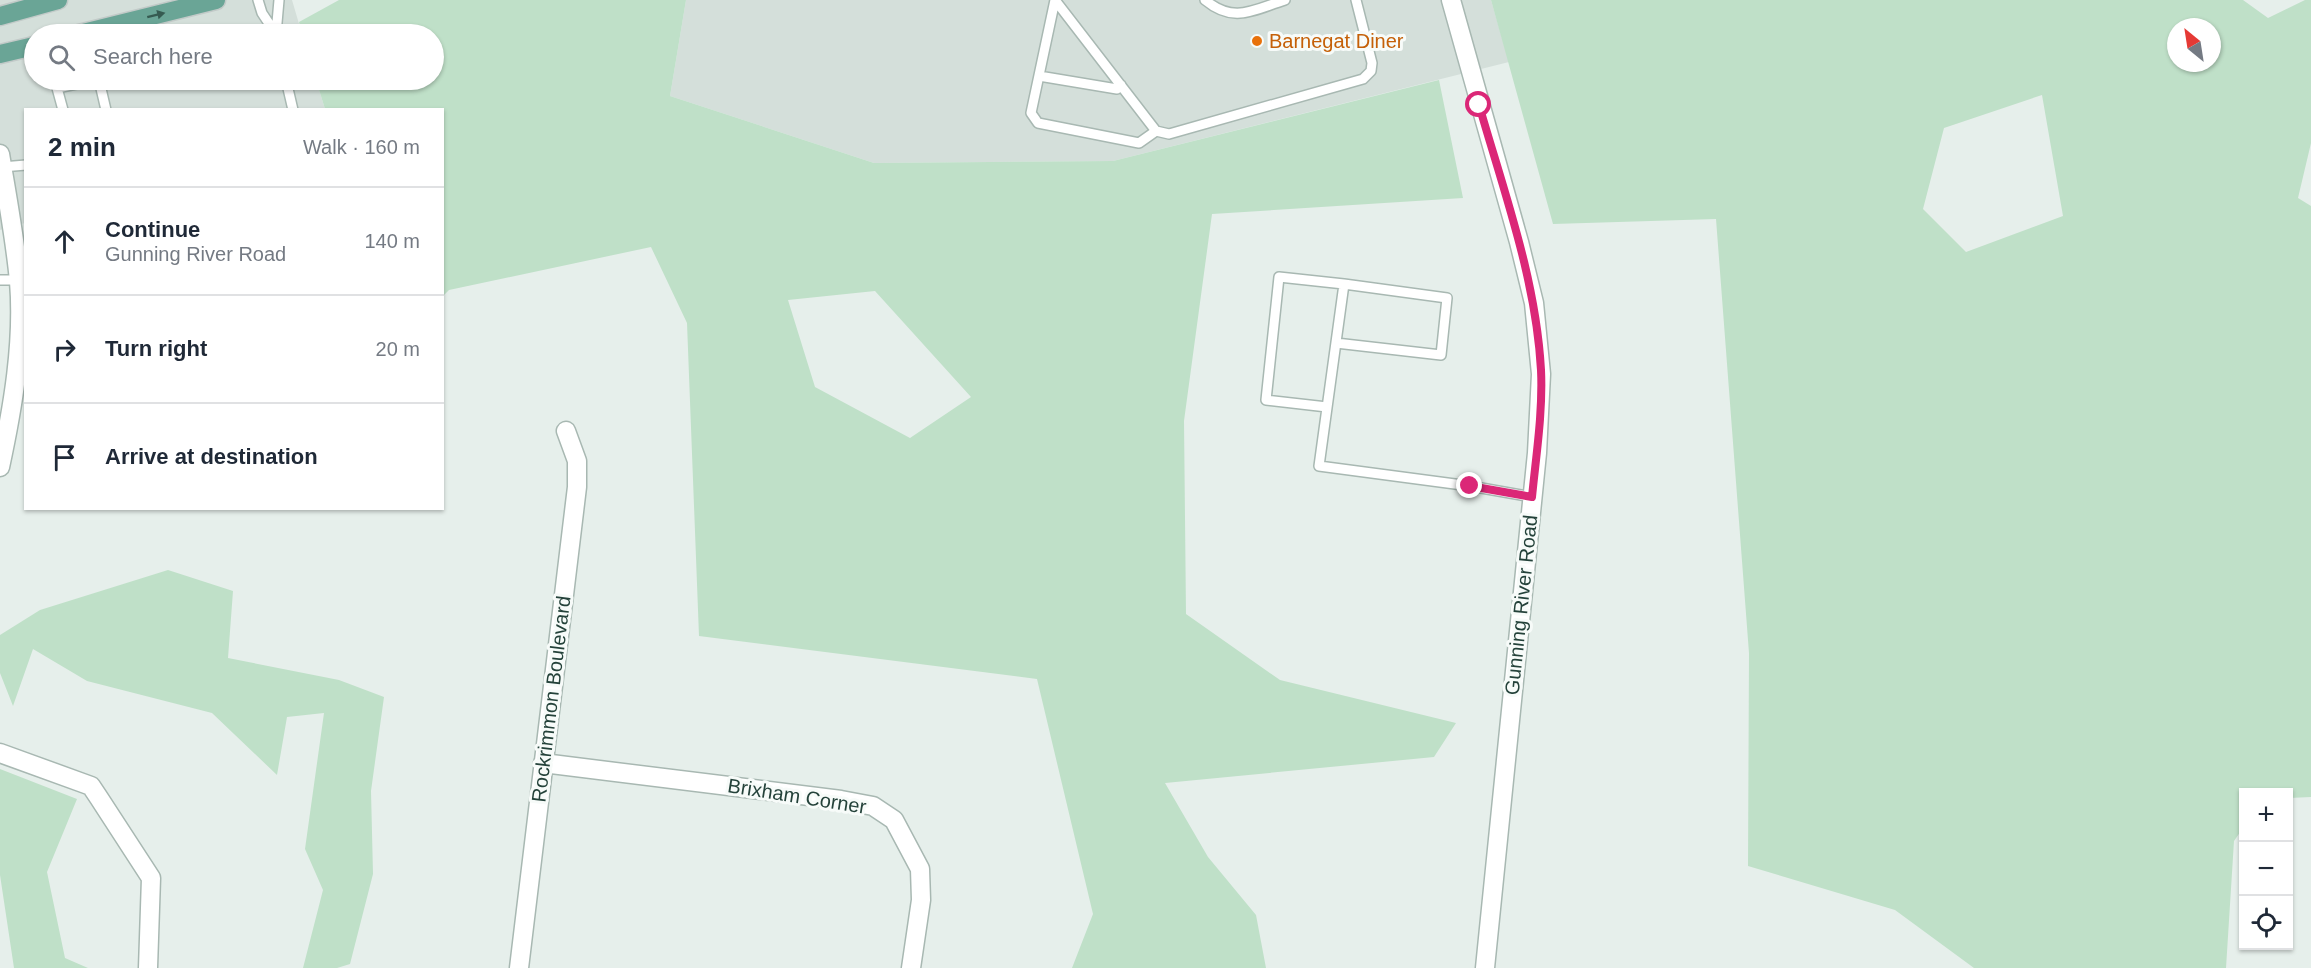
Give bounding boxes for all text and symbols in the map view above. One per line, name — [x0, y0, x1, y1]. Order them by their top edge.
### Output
one-way arrow — [147, 10, 165, 20]
north arrow — [2167, 18, 2221, 72]
search box — [24, 24, 444, 90]
place label: Barnegat Diner — [1269, 30, 1404, 52]
marker: Barnegat Diner — [1250, 34, 1264, 48]
icon: search — [45, 41, 78, 74]
text: Search here — [93, 44, 213, 69]
route start — [1465, 91, 1491, 117]
text: 2 min — [48, 132, 116, 162]
text: Walk · 160 m — [303, 136, 420, 158]
text: Continue — [105, 217, 200, 242]
icon: ahead — [48, 225, 81, 258]
text: 140 m — [364, 230, 420, 252]
text: Gunning River Road — [105, 243, 286, 265]
icon: right — [48, 333, 81, 366]
text: Turn right — [105, 336, 207, 361]
text: 20 m — [376, 338, 420, 360]
icon: arrive — [48, 441, 81, 474]
text: Arrive at destination — [105, 444, 318, 469]
route end — [1456, 472, 1482, 498]
street label: Gunning River Road — [1501, 514, 1541, 696]
street label: Rockrimmon Boulevard — [527, 595, 575, 803]
street label: Brixham Corner — [726, 774, 868, 818]
map controls — [2239, 788, 2293, 950]
button: + — [2239, 788, 2293, 842]
button: − — [2239, 842, 2293, 896]
button: locate — [2239, 896, 2293, 950]

